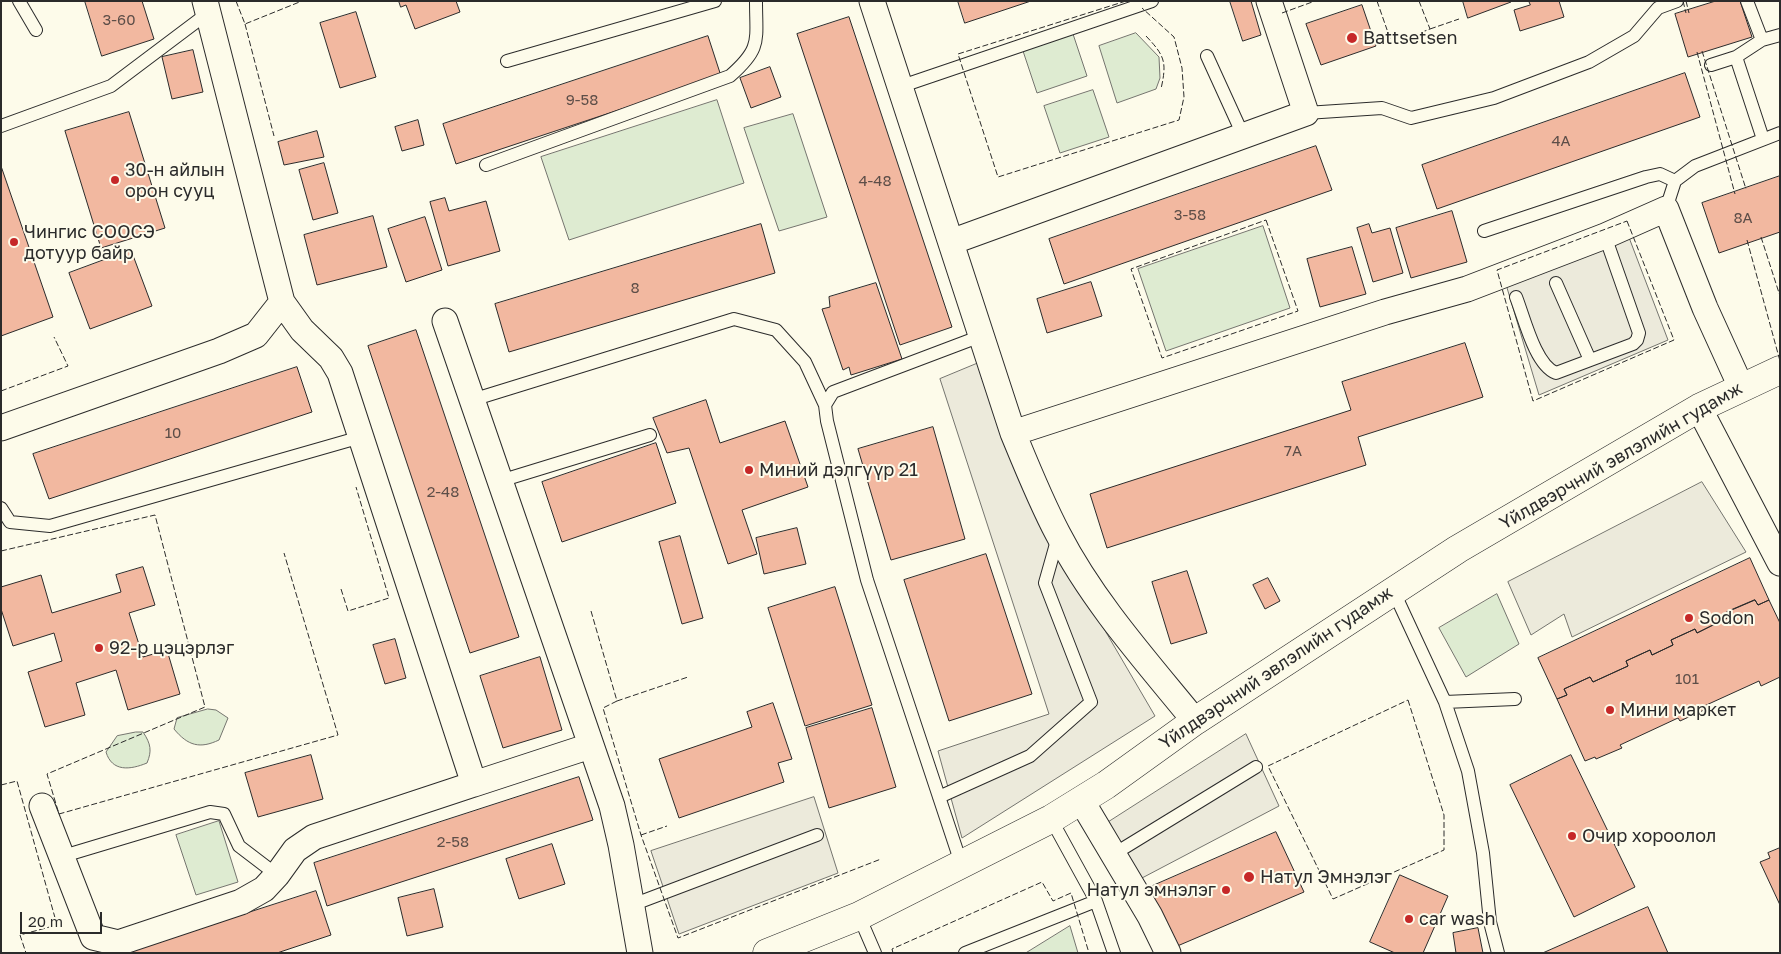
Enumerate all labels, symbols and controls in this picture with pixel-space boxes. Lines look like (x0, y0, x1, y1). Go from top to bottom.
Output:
house number: 3-60 (103, 11, 135, 29)
place label: Battsetsen (1363, 27, 1457, 49)
marker: Battsetsen (1345, 31, 1359, 45)
house number: 9-58 (566, 91, 598, 109)
house number: 4А (1551, 132, 1571, 150)
place label: 30-н айлын орон сууц (125, 159, 225, 202)
house number: 4-48 (858, 172, 892, 190)
marker: 30-н айлын орон сууц (109, 174, 121, 186)
house number: 3-58 (1174, 206, 1206, 224)
house number: 8А (1733, 209, 1753, 227)
place label: Чингис СООСЭ дотуур байр (24, 221, 155, 264)
marker: Чингис СООСЭ дотуур байр (8, 236, 20, 248)
house number: 8 (630, 279, 640, 297)
street label: Үйлдвэрчний эвлэлийн гудамж (1496, 378, 1746, 534)
house number: 10 (165, 424, 181, 442)
house number: 7А (1284, 442, 1302, 460)
place label: Миний дэлгүүр 21 (759, 459, 918, 481)
marker: Миний дэлгүүр 21 (743, 464, 755, 476)
house number: 2-48 (427, 483, 459, 501)
street label: Үйлдвэрчний эвлэлийн гудамж (1155, 582, 1397, 754)
place label: Sodon (1699, 607, 1754, 629)
marker: Sodon (1683, 612, 1695, 624)
place label: 92-р цэцэрлэг (109, 637, 234, 659)
marker: 92-р цэцэрлэг (93, 642, 105, 654)
house number: 101 (1675, 670, 1699, 688)
place label: Мини маркет (1620, 699, 1736, 721)
marker: Мини маркет (1604, 704, 1616, 716)
place label: Очир хороолол (1582, 825, 1716, 847)
marker: Очир хороолол (1566, 830, 1578, 842)
house number: 2-58 (437, 833, 469, 851)
place label: Натул Эмнэлэг (1260, 866, 1392, 888)
marker: Натул Эмнэлэг (1242, 870, 1256, 884)
place label: Натул эмнэлэг (1086, 879, 1216, 901)
marker: Натул эмнэлэг (1220, 884, 1232, 896)
scale bar (22, 902, 105, 934)
place label: car wash (1419, 908, 1495, 930)
text: 20 m (28, 912, 63, 930)
marker: car wash (1403, 913, 1415, 925)

